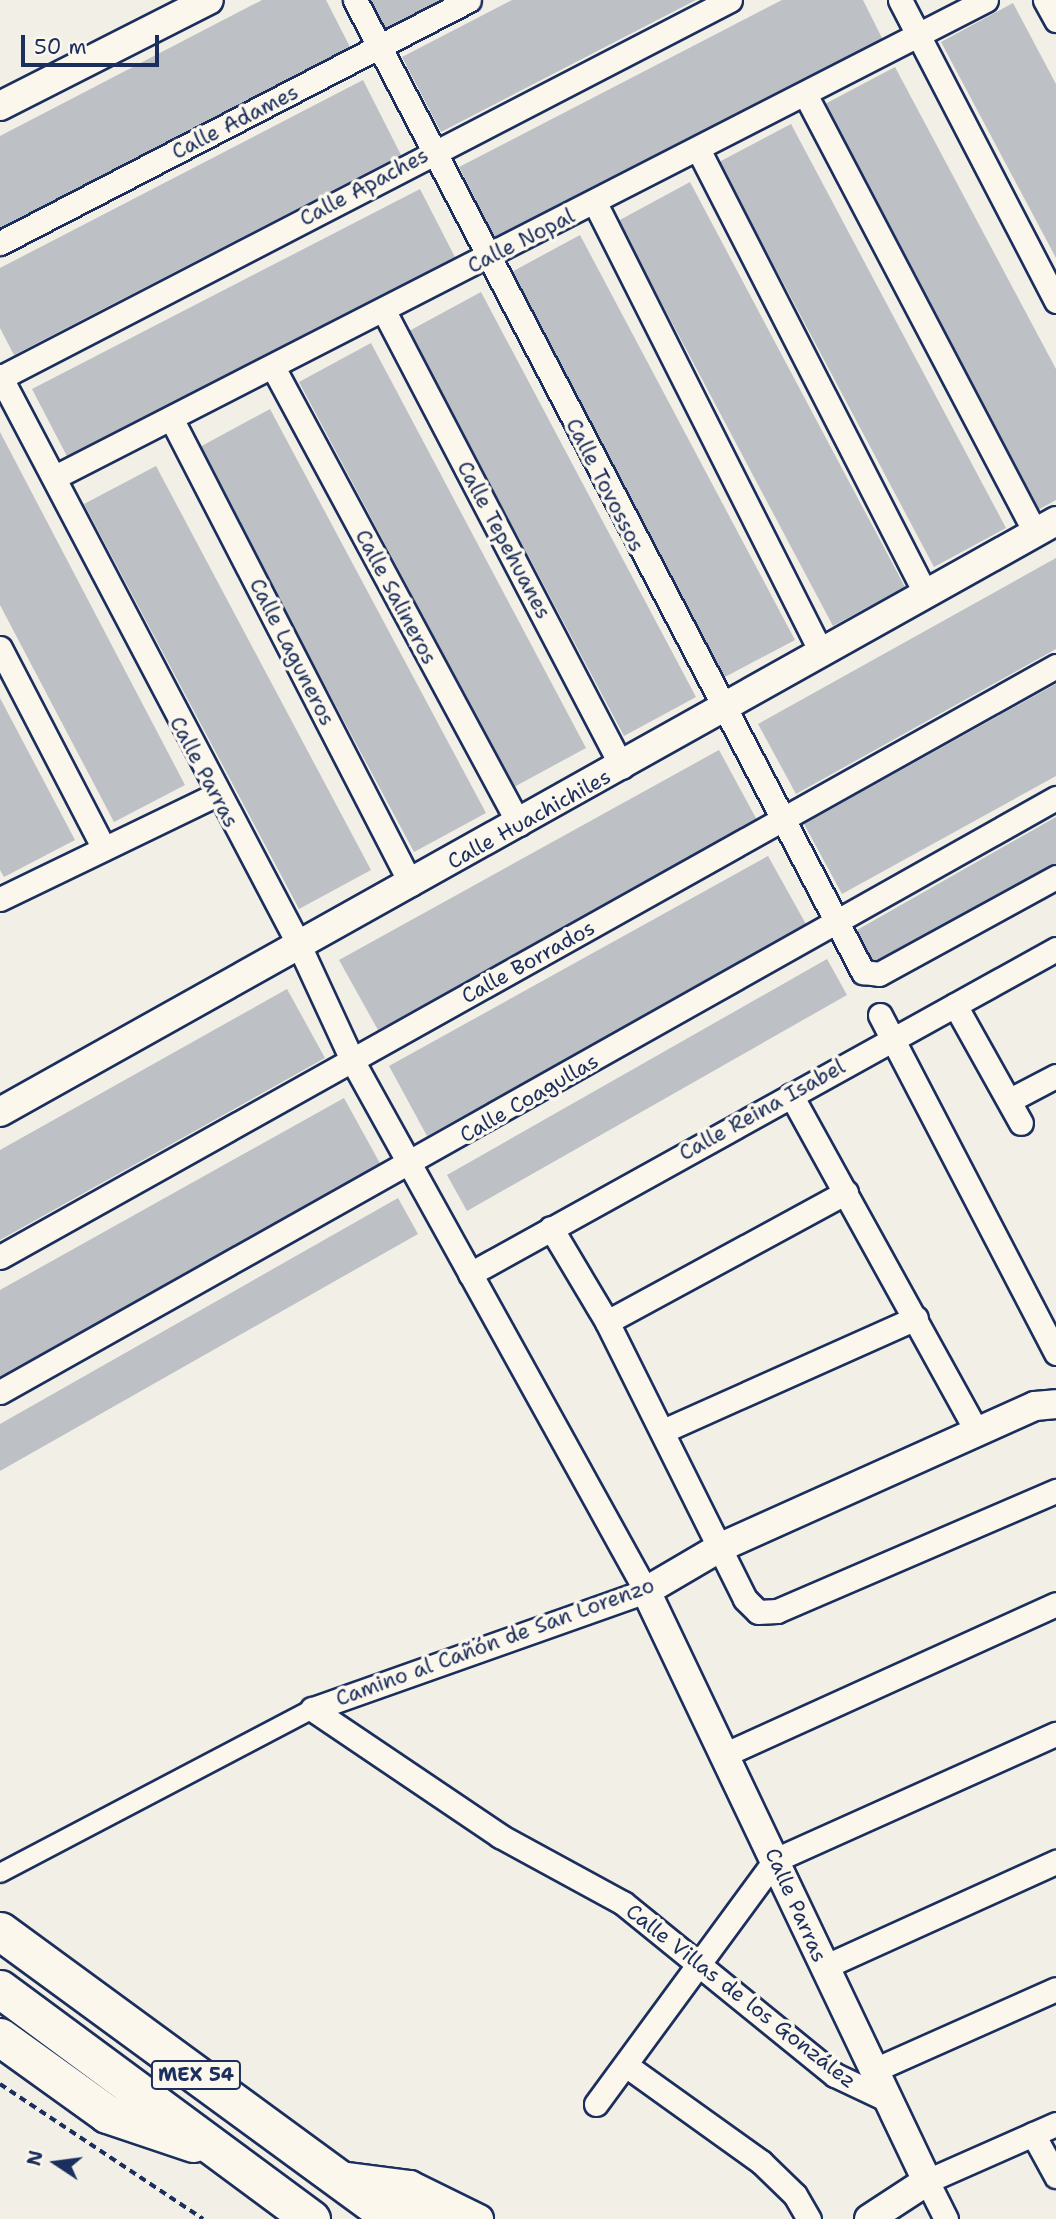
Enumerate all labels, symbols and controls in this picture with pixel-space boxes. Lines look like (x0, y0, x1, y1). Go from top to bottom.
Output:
scale bar (24, 21, 163, 65)
text: 50 m (34, 33, 87, 61)
street label: Calle Adames (167, 79, 303, 165)
street label: Calle Apaches (295, 143, 433, 231)
street label: Calle Nopal (463, 203, 579, 279)
street label: Calle Tovossos (561, 414, 649, 556)
street label: Calle Tepehuanes (452, 457, 556, 623)
street label: Calle Salineros (350, 525, 442, 669)
street label: Calle Laguneros (244, 574, 340, 730)
street label: Calle Parras (164, 712, 244, 832)
street label: Calle Huachichiles (443, 764, 615, 874)
street label: Calle Borrados (457, 915, 599, 1009)
street label: Calle Coagullas (455, 1048, 603, 1148)
street label: Calle Reina Isabel (675, 1054, 849, 1166)
street label: Camino al Cañón de San Lorenzo (332, 1572, 658, 1712)
street label: Calle Parras (760, 1844, 832, 1966)
street label: Calle Villas de los González (621, 1898, 861, 2094)
road number: MEX 54 (150, 2060, 242, 2090)
north arrow (21, 2128, 91, 2198)
text: N (21, 2148, 49, 2168)

